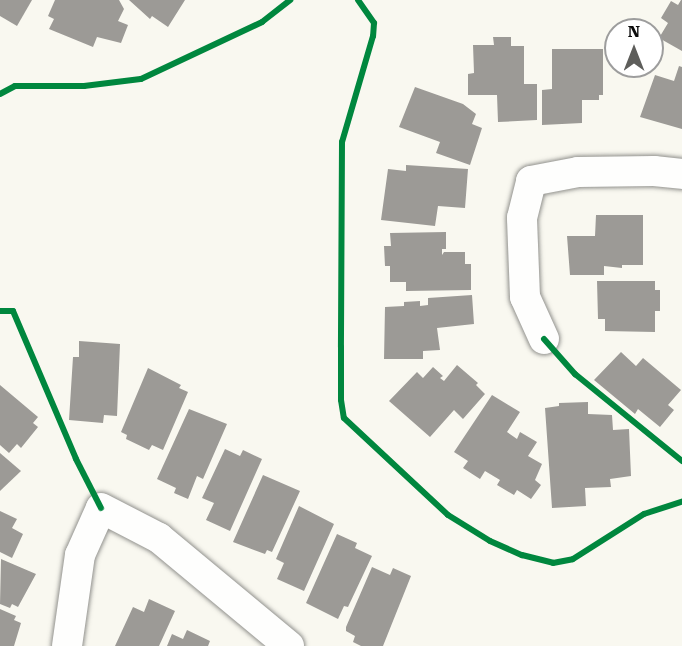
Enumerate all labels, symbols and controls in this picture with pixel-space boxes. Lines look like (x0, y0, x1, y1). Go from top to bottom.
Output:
north arrow (604, 18, 664, 78)
text: N (628, 22, 640, 41)

